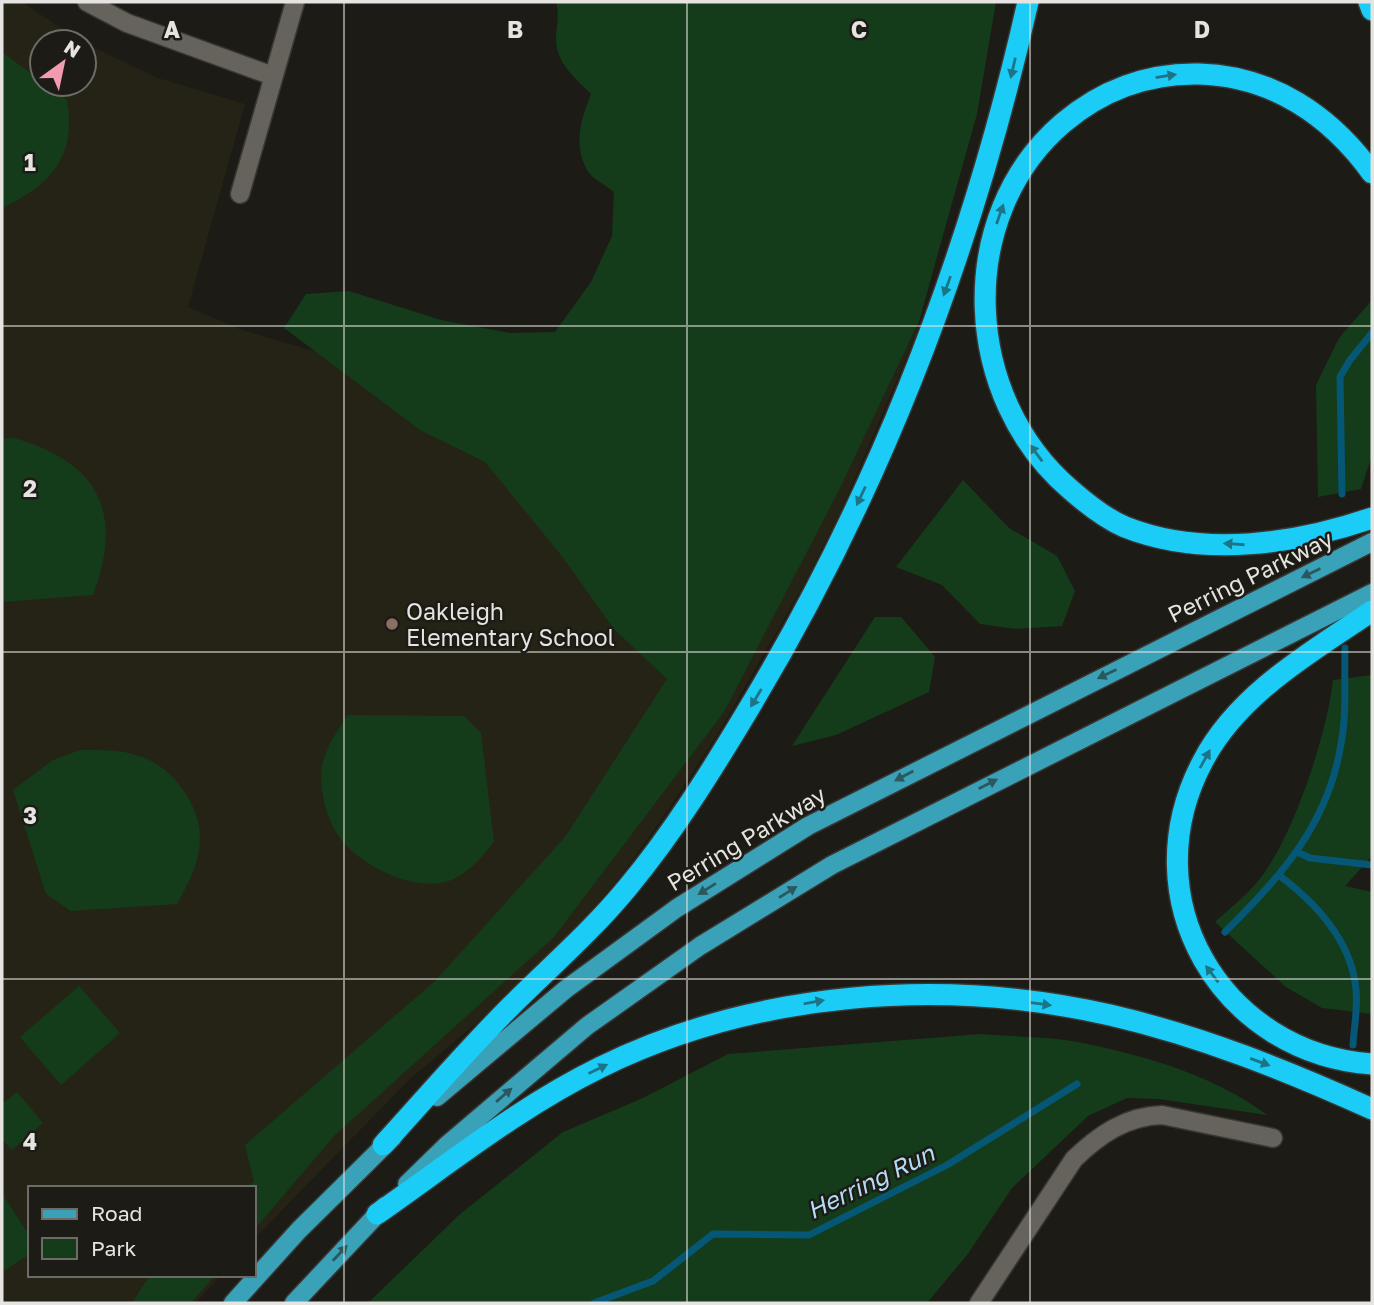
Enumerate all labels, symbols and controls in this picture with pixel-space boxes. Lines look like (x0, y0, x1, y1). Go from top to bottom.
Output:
text: A (164, 15, 181, 43)
text: B (507, 15, 523, 43)
text: C (851, 15, 867, 43)
text: D (1194, 15, 1210, 43)
north arrow (28, 28, 98, 98)
text: N (60, 35, 85, 62)
one-way arrow (1007, 57, 1018, 79)
one-way arrow (1155, 70, 1177, 81)
text: 1 (24, 148, 36, 176)
one-way arrow (995, 204, 1006, 225)
one-way arrow (941, 276, 952, 297)
one-way arrow (1029, 444, 1044, 462)
text: 2 (23, 474, 37, 502)
one-way arrow (855, 486, 866, 506)
street label: Perring Parkway (1163, 524, 1337, 628)
one-way arrow (1222, 538, 1244, 549)
one-way arrow (1301, 567, 1321, 578)
place label: Oakleigh Elementary School (406, 597, 615, 651)
marker: Oakleigh Elementary School (384, 616, 400, 632)
one-way arrow (1097, 668, 1117, 679)
one-way arrow (749, 688, 762, 707)
one-way arrow (1199, 749, 1211, 769)
one-way arrow (894, 770, 914, 781)
one-way arrow (979, 778, 999, 790)
street label: Perring Parkway (662, 780, 830, 896)
text: 3 (23, 801, 37, 829)
one-way arrow (697, 883, 717, 896)
one-way arrow (779, 885, 798, 898)
one-way arrow (1205, 965, 1219, 984)
one-way arrow (803, 997, 825, 1008)
one-way arrow (1030, 999, 1052, 1010)
one-way arrow (1250, 1057, 1271, 1068)
one-way arrow (588, 1064, 608, 1075)
one-way arrow (495, 1087, 513, 1103)
text: 4 (23, 1127, 37, 1155)
water label: Herring Run (802, 1137, 940, 1225)
legend (28, 1186, 256, 1277)
text: Road (91, 1200, 142, 1226)
text: Park (91, 1235, 137, 1261)
one-way arrow (332, 1245, 348, 1262)

